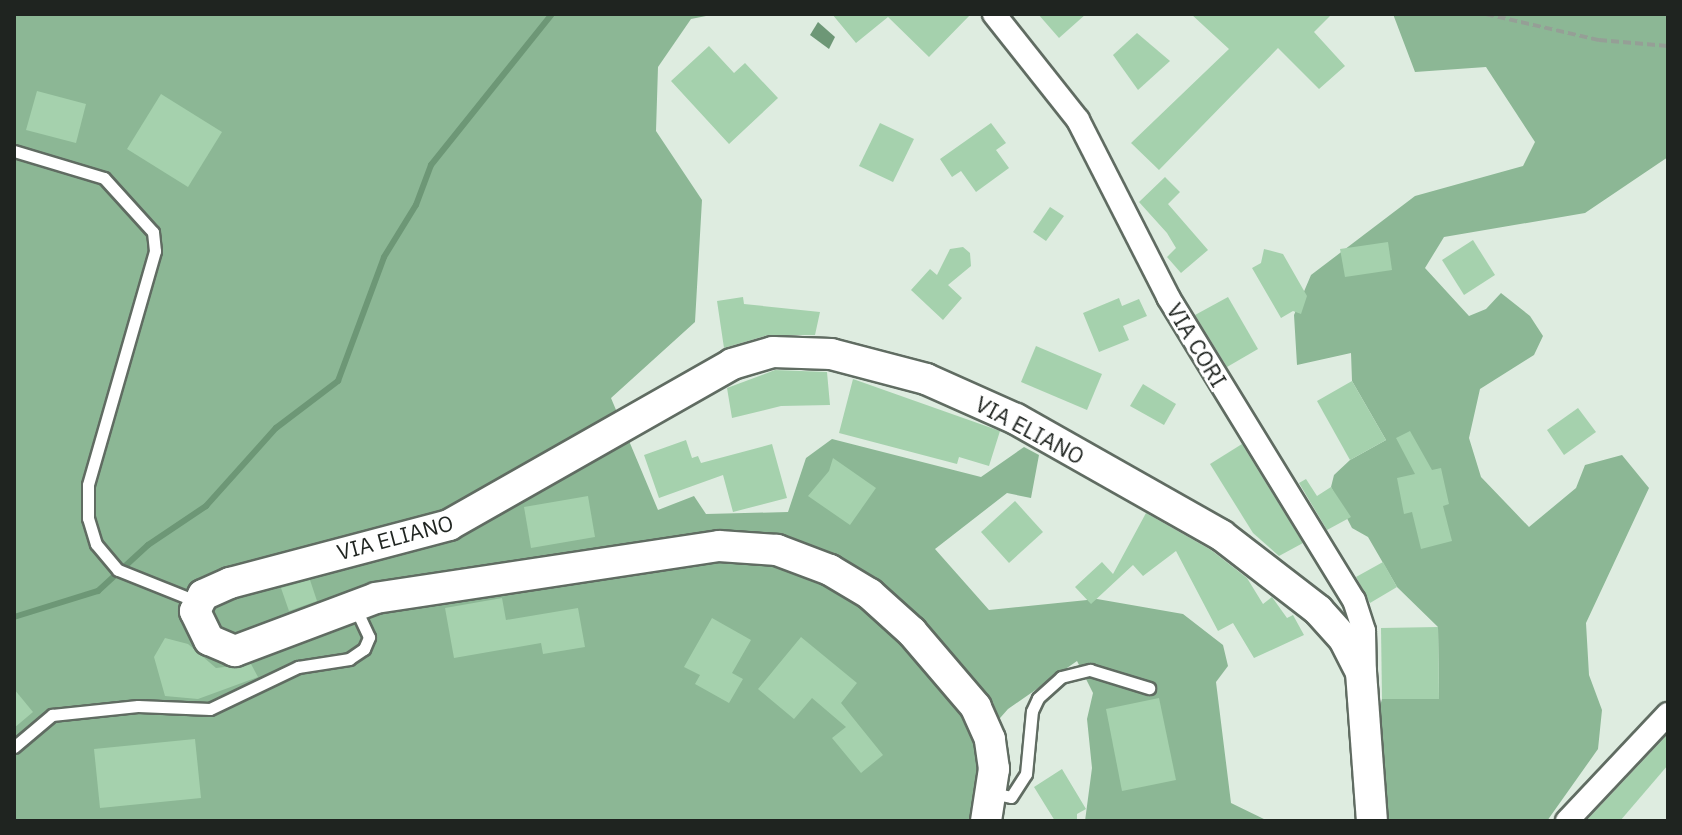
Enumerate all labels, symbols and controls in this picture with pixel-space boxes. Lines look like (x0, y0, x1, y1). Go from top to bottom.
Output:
street label: VIA CORI (1162, 298, 1232, 392)
street label: VIA ELIANO (971, 390, 1089, 470)
street label: VIA ELIANO (334, 509, 456, 565)

